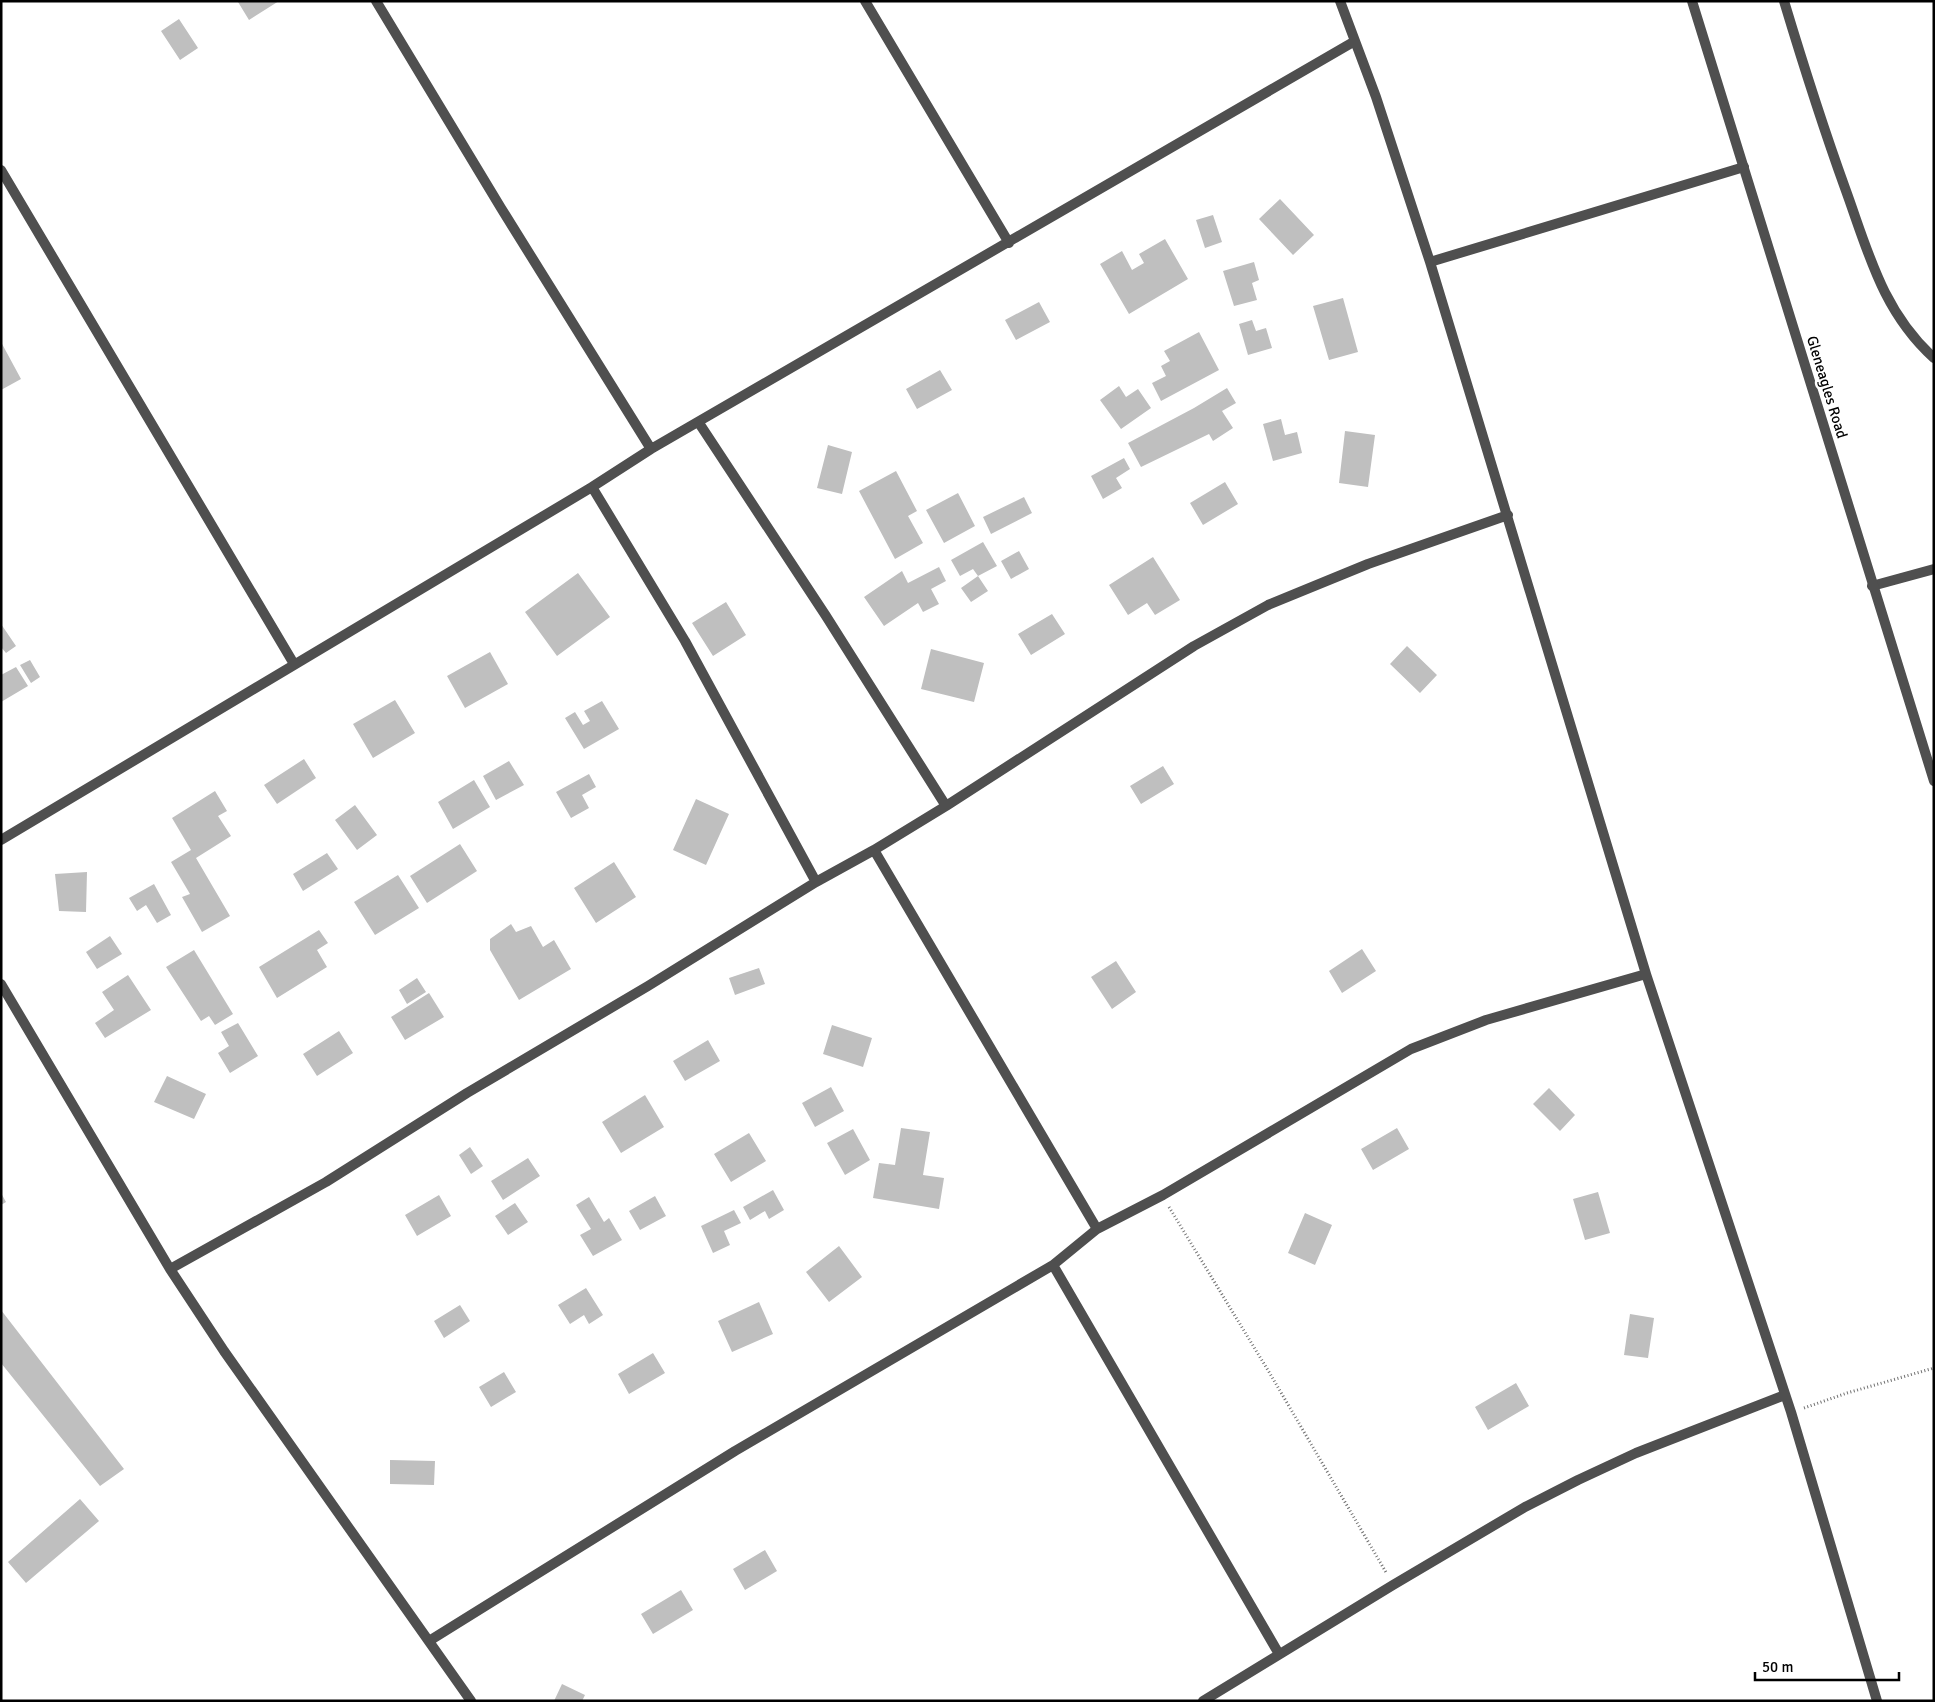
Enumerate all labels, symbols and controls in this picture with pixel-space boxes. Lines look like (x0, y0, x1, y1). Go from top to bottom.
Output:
street label: Gleneagles Road (1803, 334, 1851, 440)
scale bar (1755, 1650, 1899, 1682)
text: 50 m (1762, 1658, 1793, 1676)

